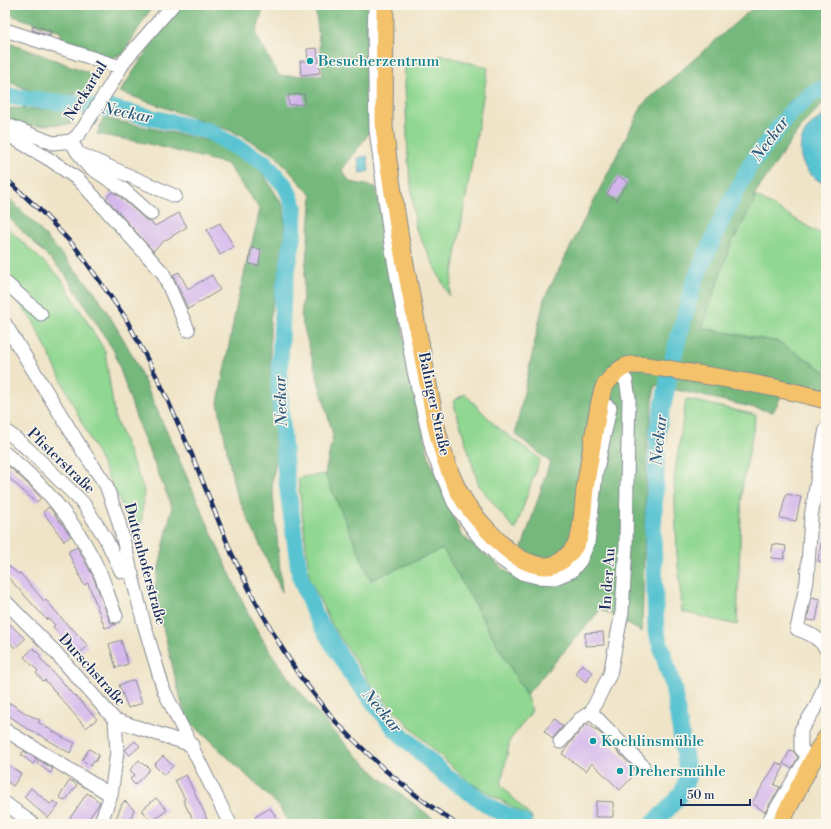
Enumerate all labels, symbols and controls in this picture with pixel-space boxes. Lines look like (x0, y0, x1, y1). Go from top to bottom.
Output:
place label: Besucherzentrum (317, 52, 439, 71)
marker: Besucherzentrum (305, 56, 315, 66)
street label: Neckartal (60, 57, 112, 124)
water label: Neckar (99, 98, 155, 128)
water label: Neckar (746, 112, 794, 166)
street label: Balinger Straße (414, 350, 454, 457)
water label: Neckar (270, 374, 292, 428)
water label: Neckar (646, 413, 672, 467)
street label: Pfisterstraße (23, 424, 99, 498)
street label: Duttenhoferstraße (120, 501, 170, 627)
street label: In der Au (596, 547, 620, 611)
street label: Durschstraße (54, 630, 130, 710)
water label: Neckar (357, 684, 407, 738)
place label: Kochlinsmühle (601, 732, 704, 751)
marker: Kochlinsmühle (588, 736, 598, 746)
place label: Drehersmühle (628, 762, 726, 781)
marker: Drehersmühle (615, 766, 625, 776)
scale bar (681, 781, 750, 807)
text: 50 m (687, 788, 715, 803)

